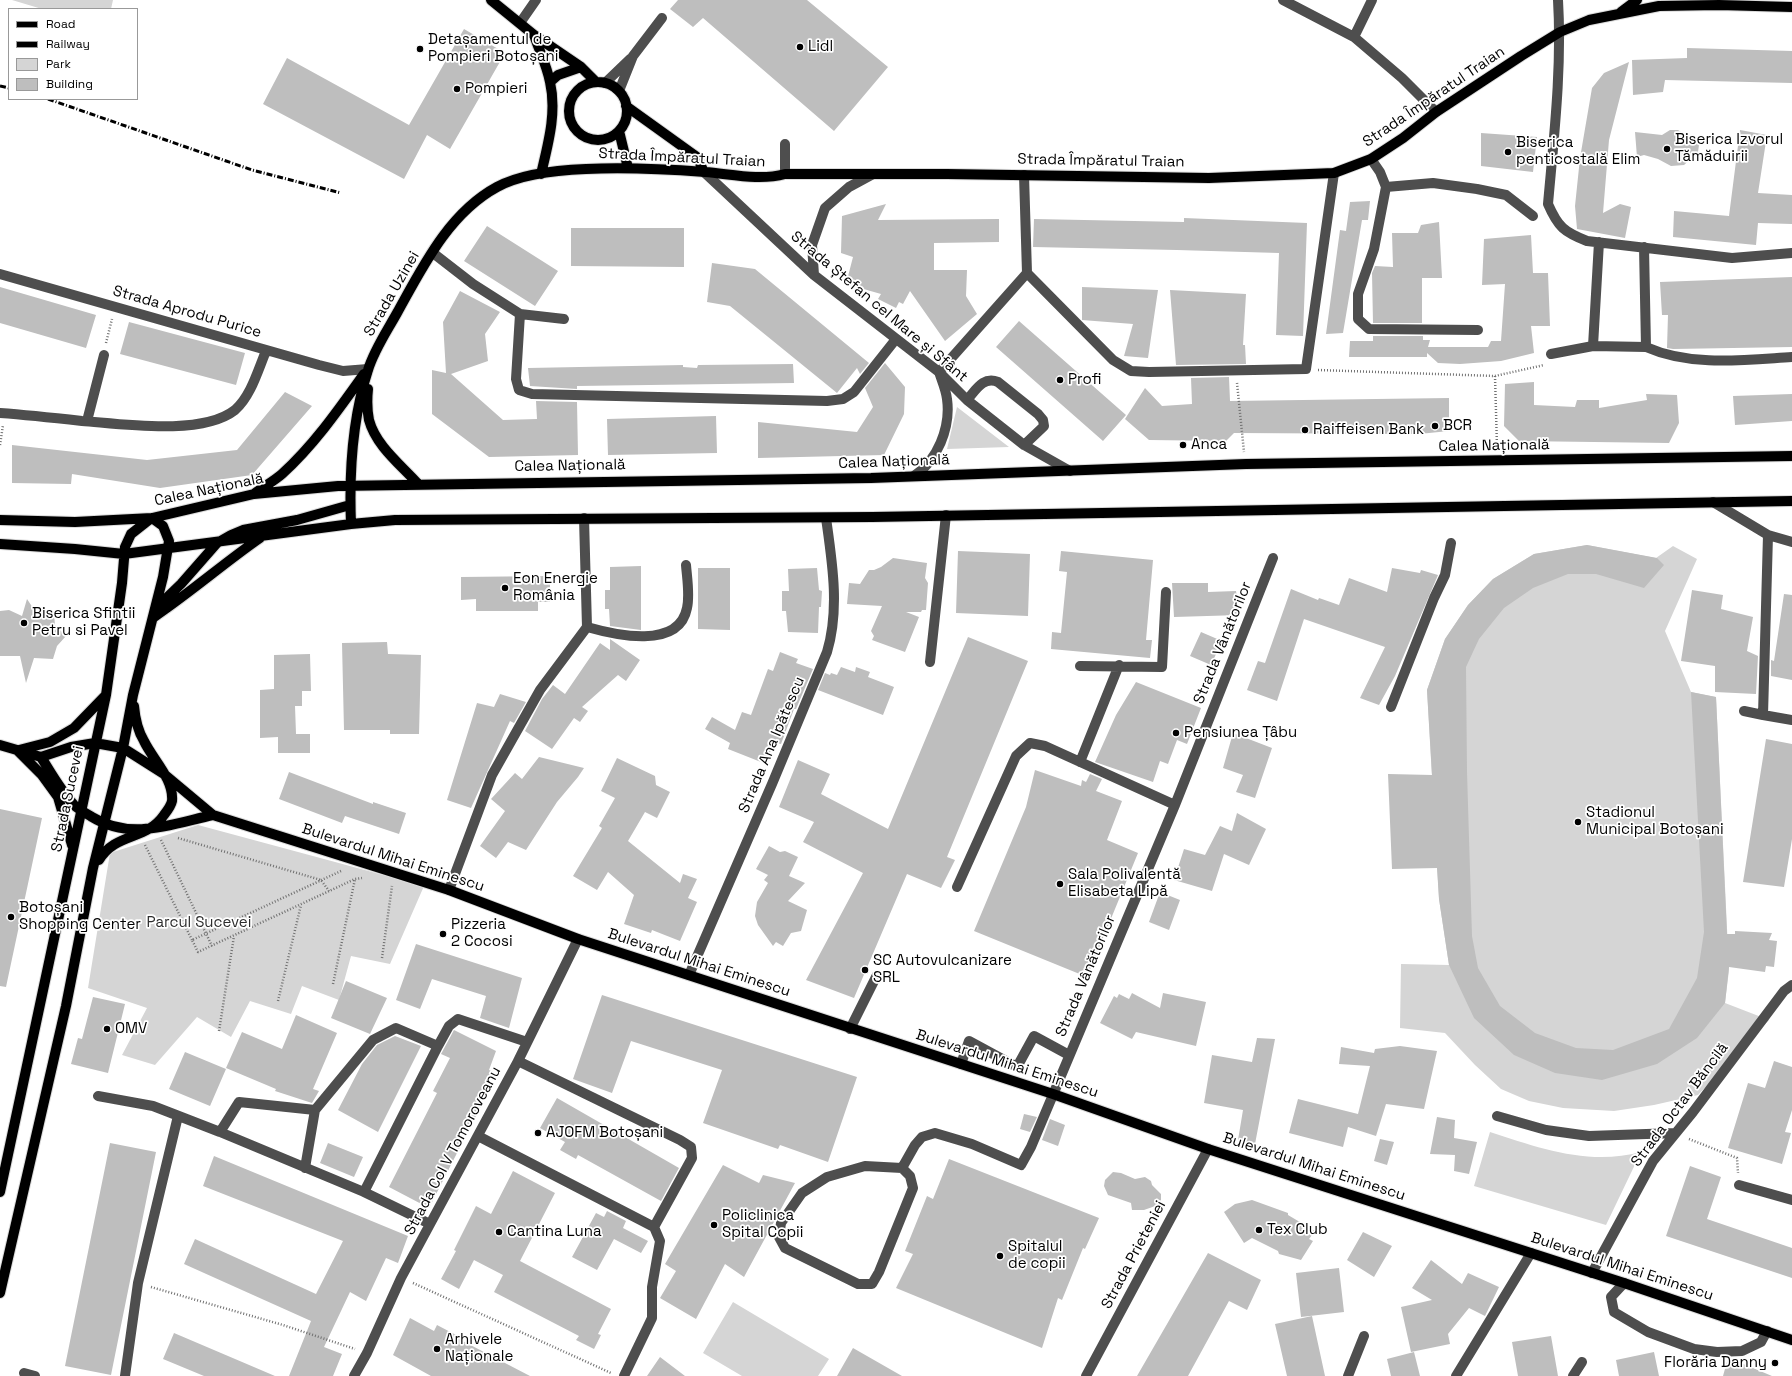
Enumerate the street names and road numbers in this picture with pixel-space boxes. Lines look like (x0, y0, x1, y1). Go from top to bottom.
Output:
street label: Strada Împăratul Traian (1360, 43, 1508, 151)
street label: Strada Împăratul Traian (598, 145, 766, 171)
street label: Strada Împăratul Traian (1017, 151, 1185, 171)
street label: Strada Ștefan cel Mare și Sfânt (787, 228, 971, 386)
street label: Strada Uzinei (360, 248, 424, 340)
street label: Strada Aprodu Purice (111, 282, 263, 342)
street label: Calea Națională (1438, 436, 1550, 456)
street label: Calea Națională (838, 451, 950, 473)
street label: Calea Națională (514, 456, 626, 476)
street label: Calea Națională (153, 470, 265, 510)
street label: Strada Vânătorilor (1190, 579, 1256, 707)
street label: Strada Ana Ipătescu (735, 674, 809, 816)
street label: Strada Sucevei (48, 744, 88, 854)
street label: Bulevardul Mihai Eminescu (300, 820, 486, 896)
street label: Strada Vânătorilor (1052, 912, 1120, 1040)
street label: Bulevardul Mihai Eminescu (606, 925, 792, 1001)
street label: Bulevardul Mihai Eminescu (914, 1026, 1100, 1102)
street label: Strada Octav Băncilă (1628, 1039, 1732, 1171)
street label: Strada Col V Tomoroveanu (401, 1064, 505, 1238)
street label: Bulevardul Mihai Eminescu (1221, 1129, 1407, 1205)
street label: Strada Prieteniei (1098, 1198, 1170, 1312)
street label: Bulevardul Mihai Eminescu (1529, 1229, 1715, 1305)

